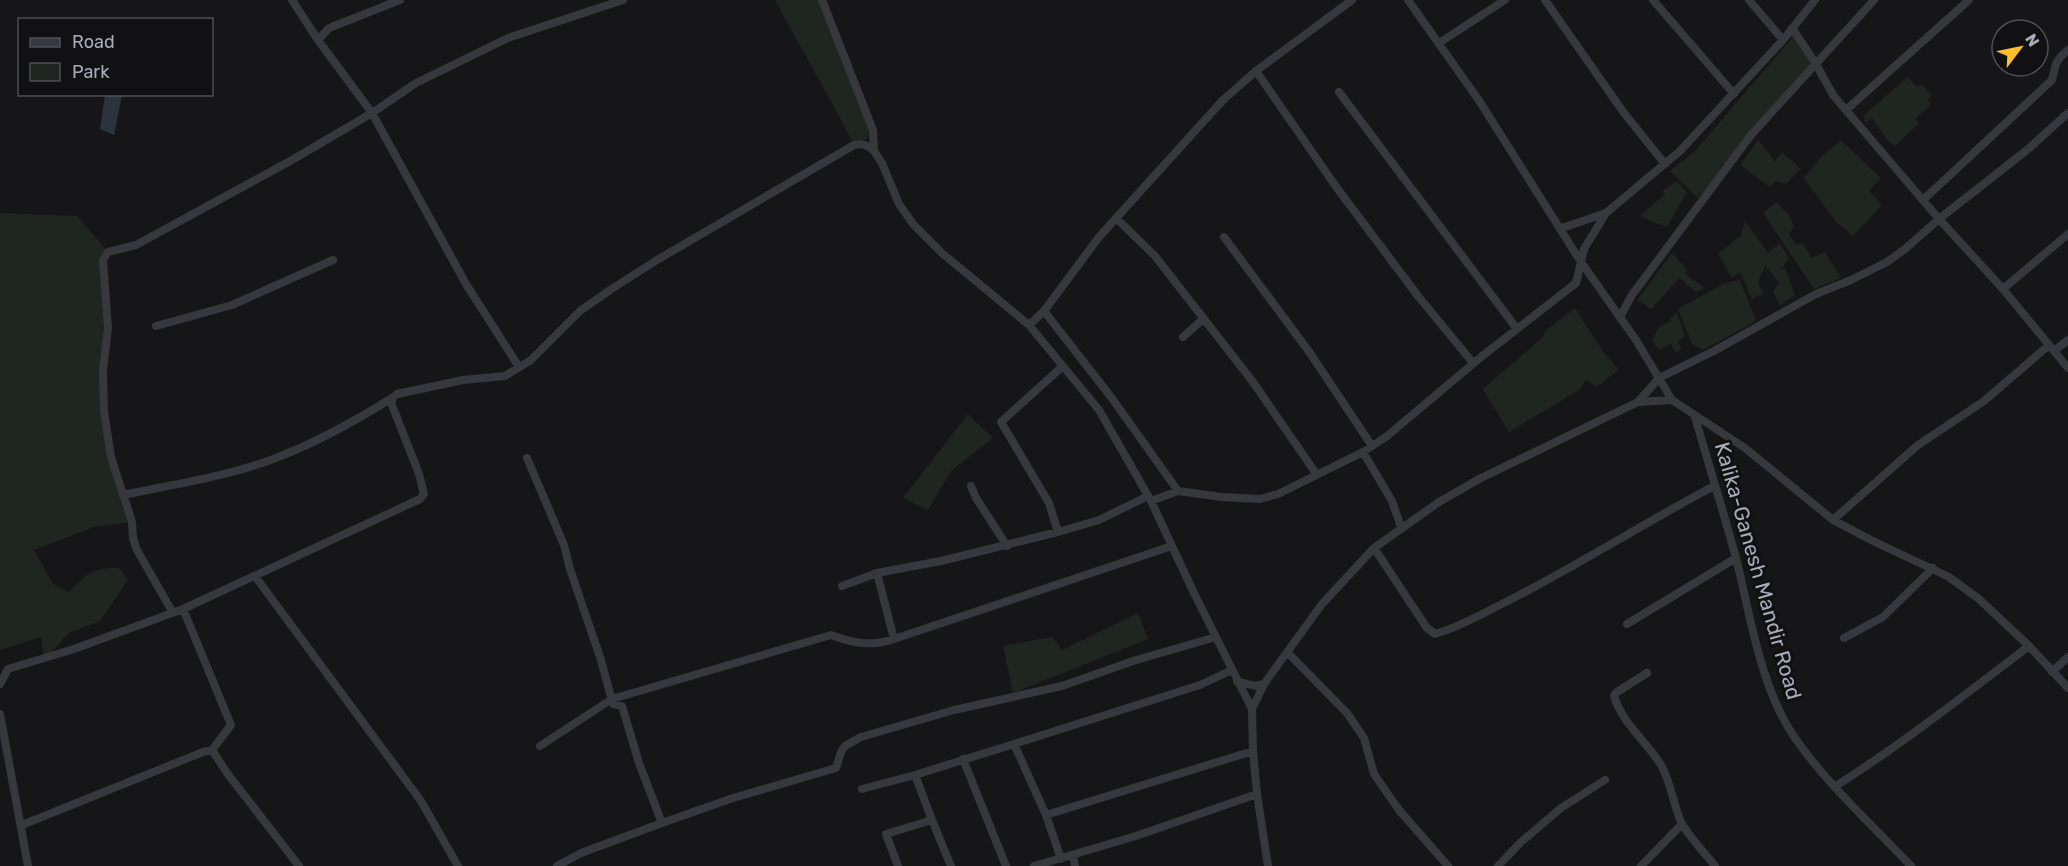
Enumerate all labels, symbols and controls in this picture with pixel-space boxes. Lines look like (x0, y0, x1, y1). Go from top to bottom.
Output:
legend (18, 18, 213, 96)
north arrow (1990, 18, 2050, 78)
text: N (2021, 30, 2043, 50)
text: Road (72, 31, 115, 53)
text: Park (72, 61, 110, 83)
street label: Kalika-Ganesh Mandir Road (1710, 439, 1807, 702)

